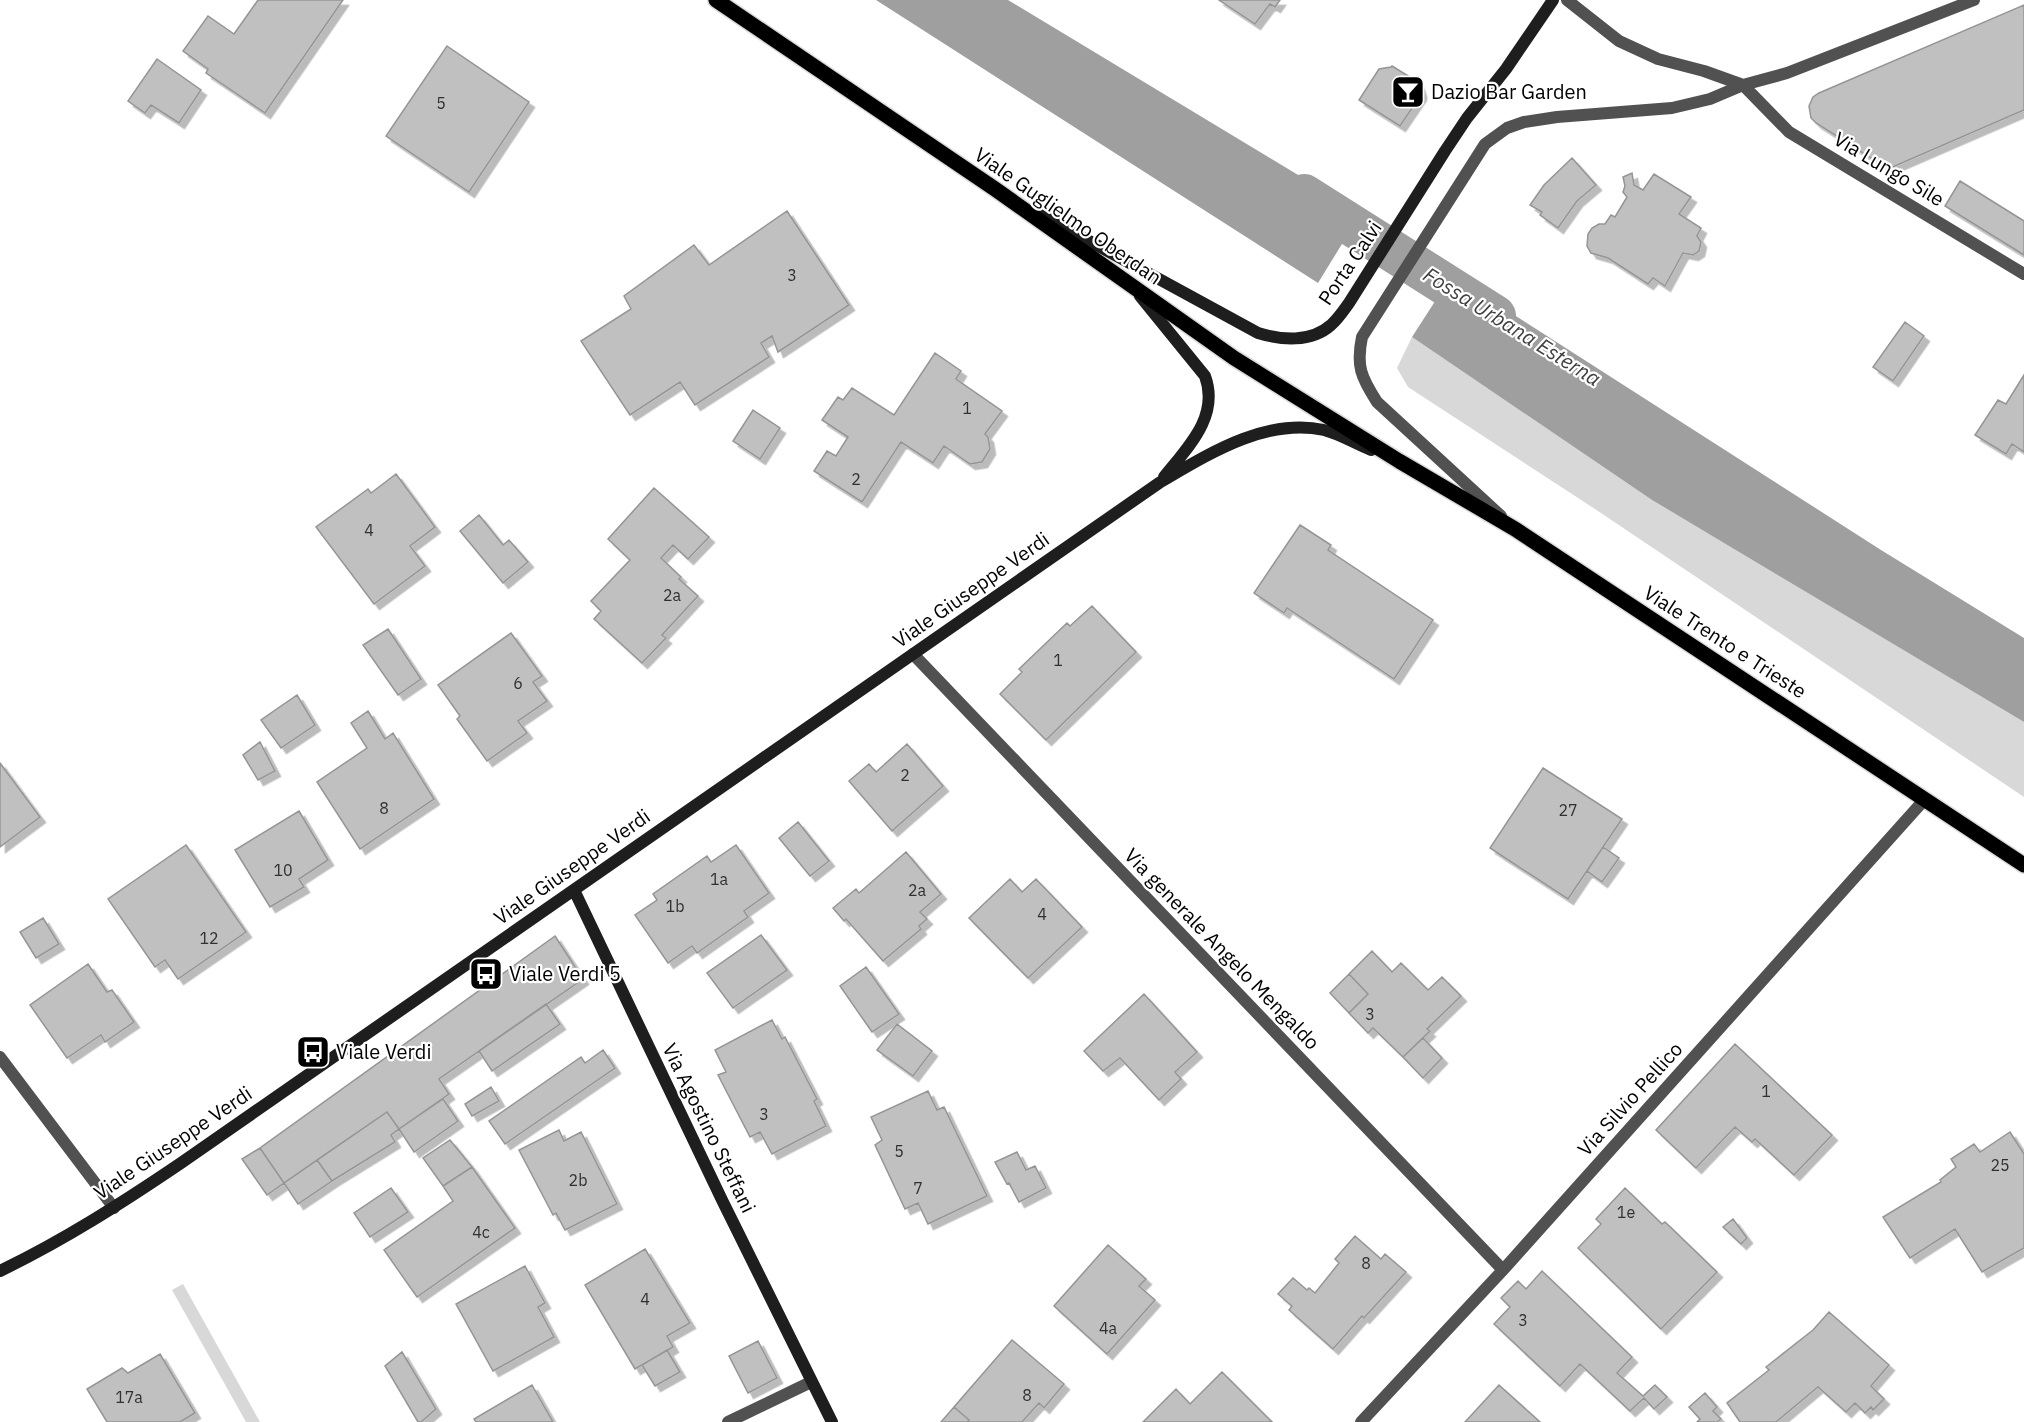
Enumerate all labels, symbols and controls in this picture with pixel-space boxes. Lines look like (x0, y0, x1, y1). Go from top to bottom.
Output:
bar icon: Dazio Bar Garden (1390, 74, 1426, 110)
place label: Dazio Bar Garden (1431, 78, 1587, 105)
house number: 5 (436, 93, 446, 113)
street label: Via Lungo Sile (1829, 125, 1950, 212)
street label: Viale Guglielmo Oberdan (969, 141, 1167, 291)
street label: Porta Calvi (1312, 215, 1388, 310)
water label: Fossa Urbana Esterna (1418, 260, 1607, 392)
house number: 3 (787, 265, 797, 285)
house number: 1 (962, 398, 972, 418)
house number: 2 (851, 469, 861, 489)
house number: 4 (364, 520, 374, 540)
street label: Viale Giuseppe Verdi (887, 525, 1054, 654)
street label: Viale Trento e Trieste (1639, 579, 1812, 704)
house number: 2a (663, 585, 682, 605)
house number: 1 (1053, 650, 1063, 670)
house number: 6 (513, 673, 523, 693)
house number: 2 (900, 765, 910, 785)
house number: 8 (379, 798, 389, 818)
house number: 27 (1558, 800, 1578, 820)
street label: Viale Giuseppe Verdi (488, 802, 655, 931)
street label: Via generale Angelo Mengaldo (1119, 842, 1326, 1055)
house number: 10 (273, 860, 293, 880)
house number: 1a (710, 869, 729, 889)
house number: 2a (908, 880, 927, 900)
house number: 1b (666, 896, 684, 916)
house number: 4 (1037, 904, 1047, 924)
house number: 12 (199, 928, 219, 948)
bus stop icon: Viale Verdi 5 (468, 956, 504, 992)
place label: Viale Verdi 5 (509, 960, 621, 987)
house number: 3 (1365, 1004, 1375, 1024)
bus stop icon: Viale Verdi (295, 1034, 331, 1070)
street label: Via Silvio Pellico (1571, 1036, 1688, 1162)
place label: Viale Verdi (336, 1038, 431, 1065)
street label: Via Agostino Steffani (657, 1039, 762, 1217)
street label: Viale Giuseppe Verdi (88, 1080, 257, 1206)
house number: 1 (1761, 1081, 1771, 1101)
house number: 3 (759, 1104, 769, 1124)
house number: 5 (894, 1141, 904, 1161)
house number: 25 (1990, 1155, 2010, 1175)
house number: 2b (569, 1170, 587, 1190)
house number: 7 (913, 1178, 923, 1198)
house number: 1e (1617, 1202, 1635, 1222)
house number: 4c (472, 1222, 490, 1242)
house number: 8 (1361, 1253, 1371, 1273)
house number: 4 (640, 1289, 650, 1309)
house number: 3 (1518, 1310, 1528, 1330)
house number: 4a (1099, 1318, 1118, 1338)
house number: 8 (1022, 1385, 1032, 1405)
house number: 17a (115, 1387, 143, 1407)

